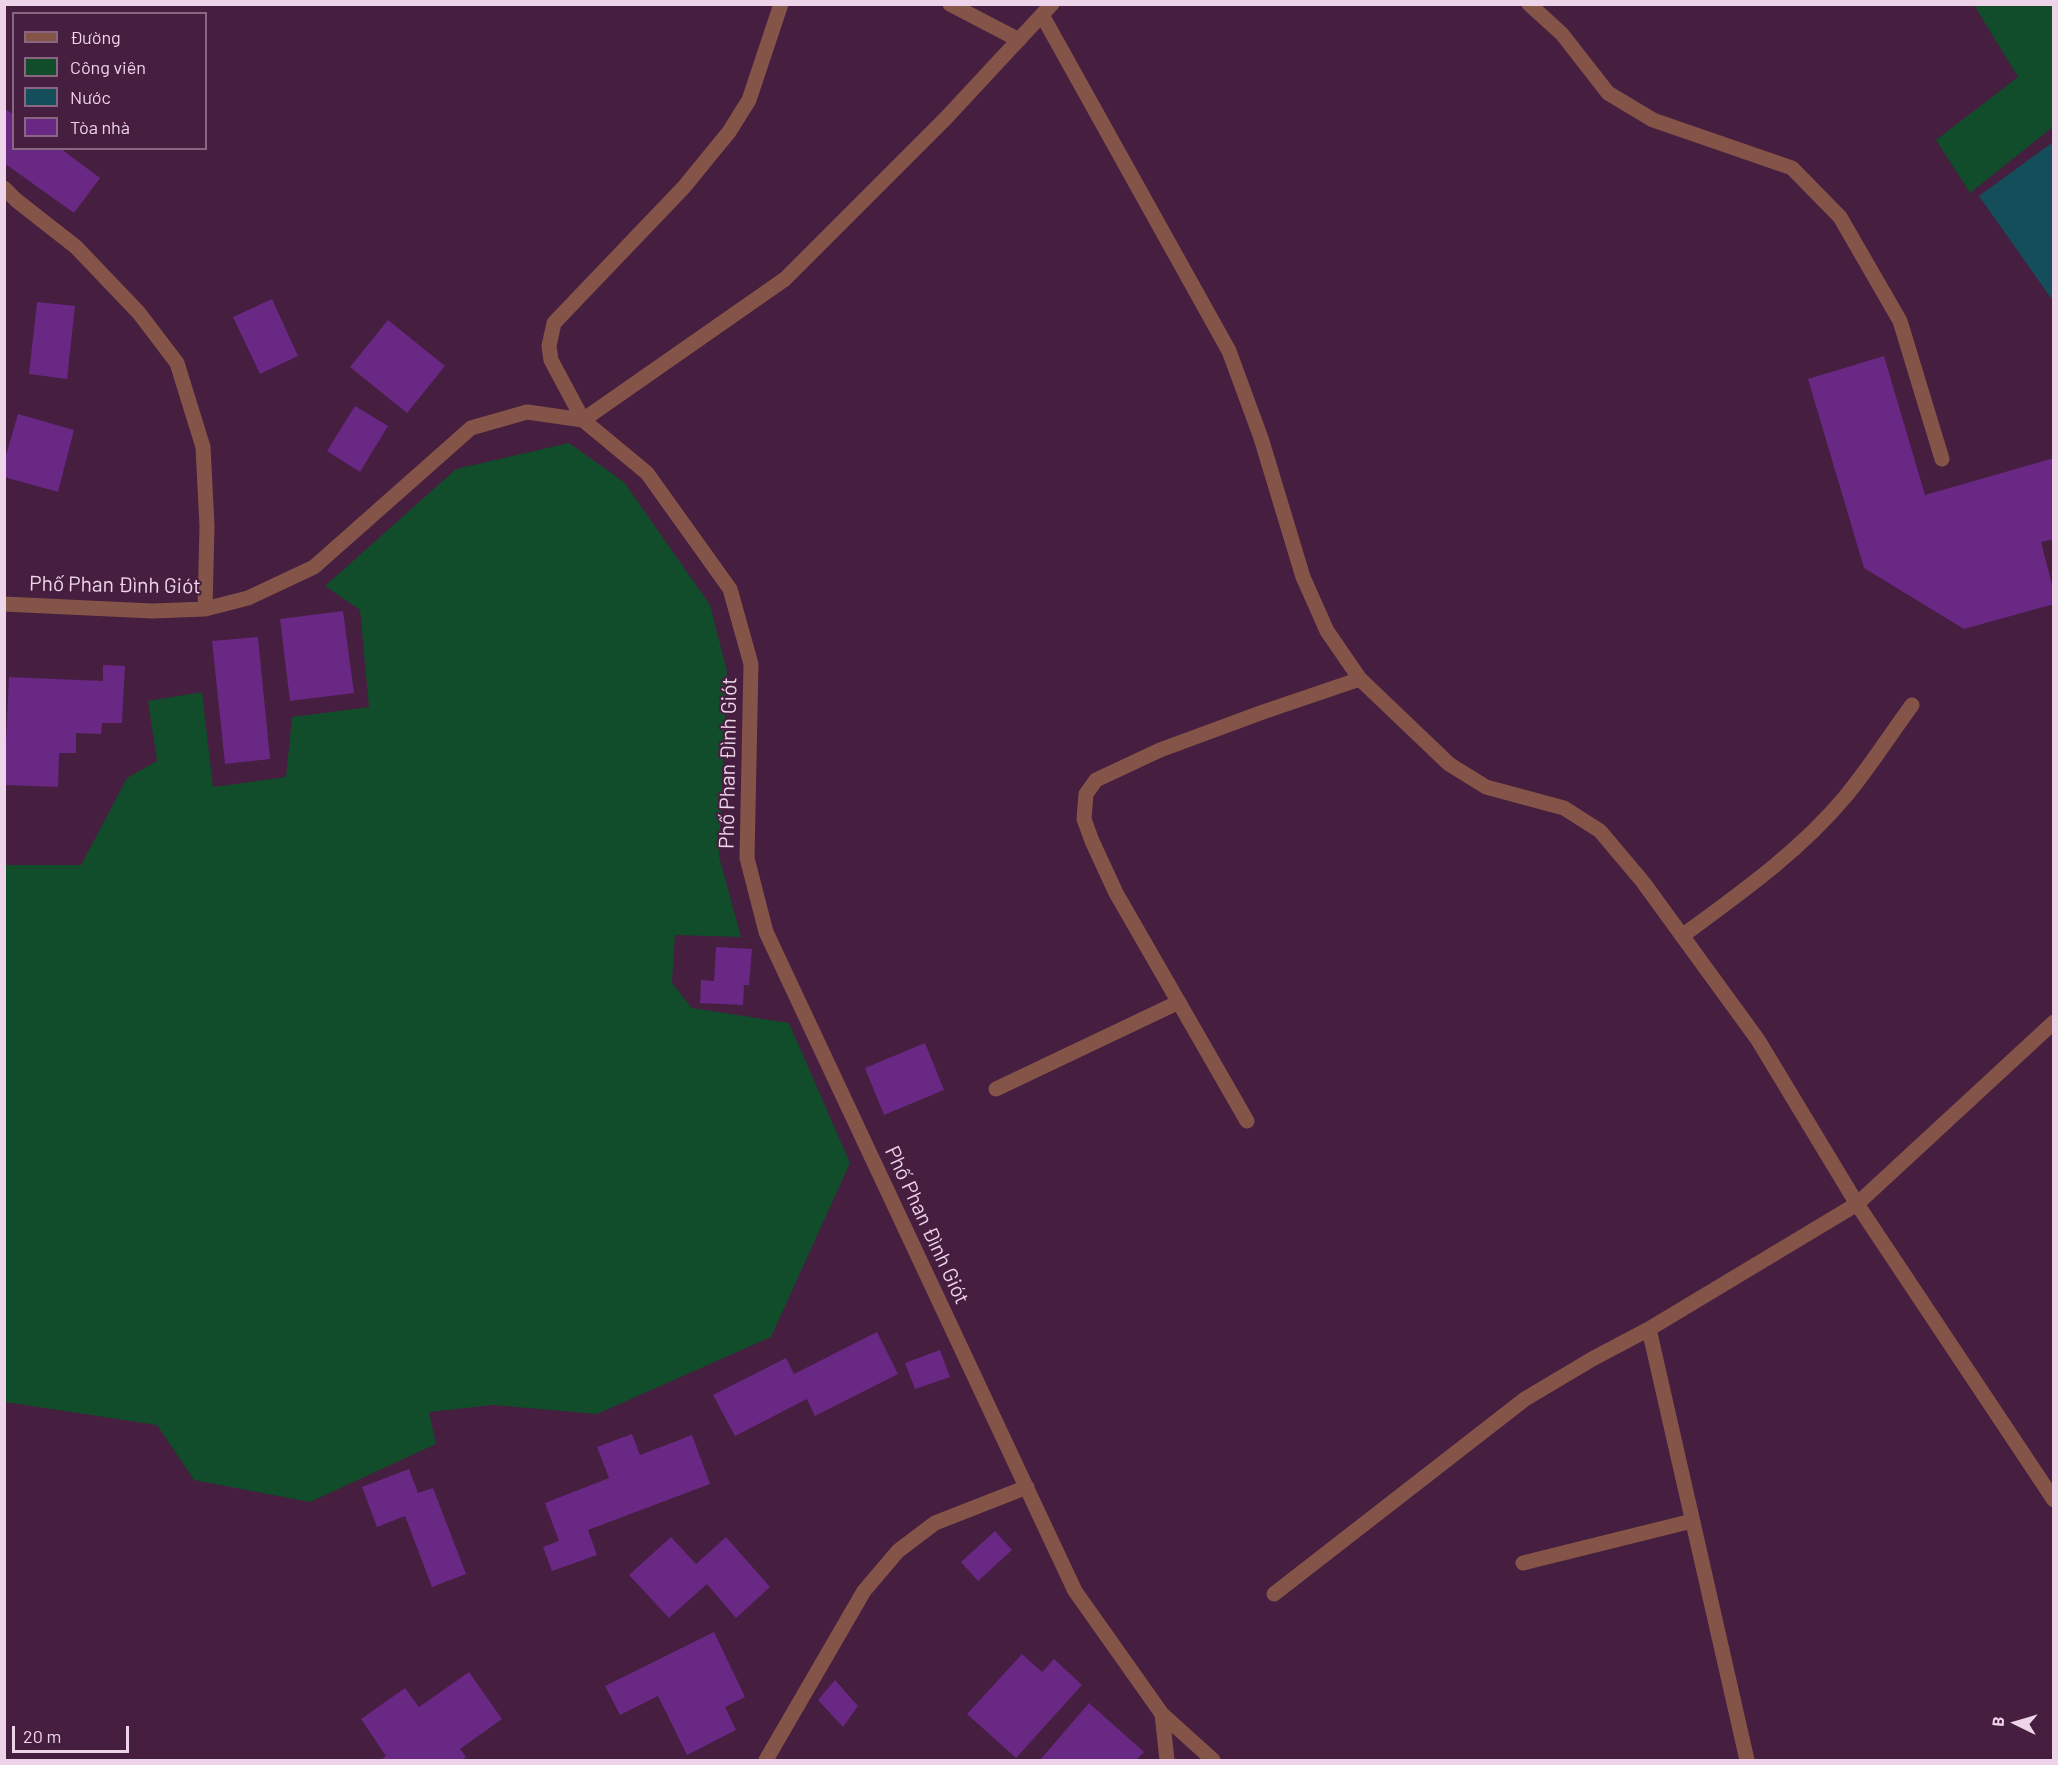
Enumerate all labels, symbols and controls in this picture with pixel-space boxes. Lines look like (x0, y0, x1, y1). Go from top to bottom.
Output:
legend (12, 12, 207, 150)
text: Đường (70, 26, 121, 48)
text: Công viên (70, 56, 146, 78)
text: Nước (70, 86, 111, 108)
text: Tòa nhà (70, 116, 130, 138)
street label: Phố Phan Đình Giót (29, 571, 201, 599)
street label: Phố Phan Đình Giót (714, 677, 742, 849)
street label: Phố Phan Đình Giót (879, 1142, 975, 1308)
north arrow (1986, 1693, 2046, 1753)
scale bar (15, 1714, 132, 1752)
text: B (1988, 1716, 2007, 1727)
text: 20 m (23, 1725, 61, 1747)

